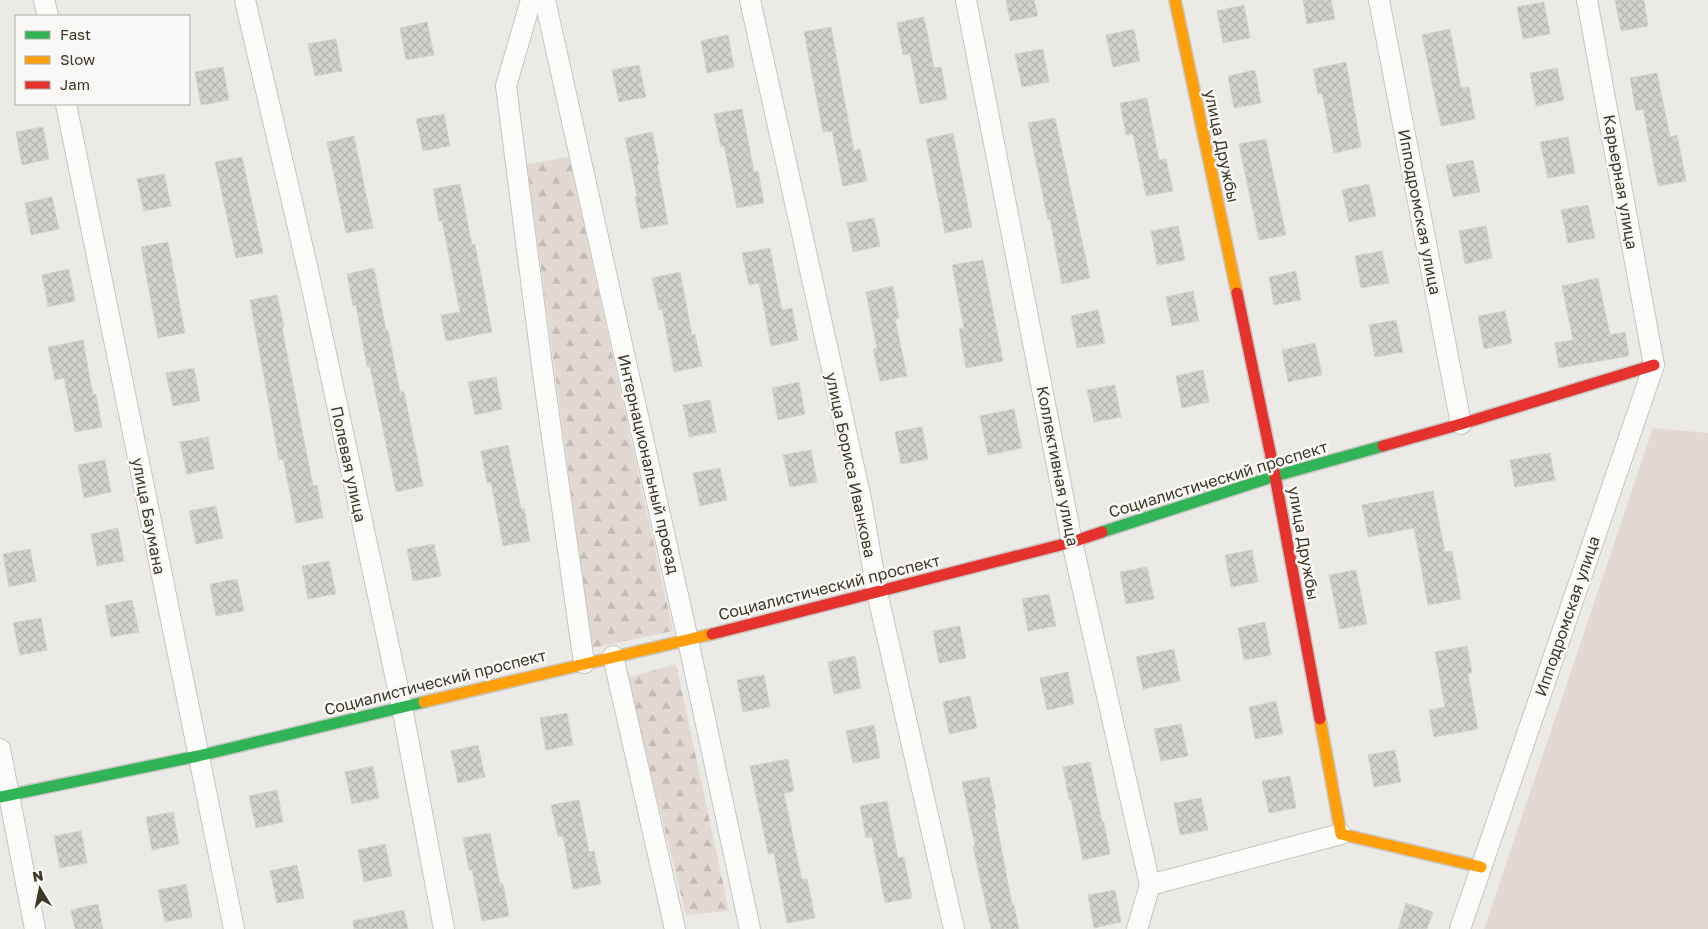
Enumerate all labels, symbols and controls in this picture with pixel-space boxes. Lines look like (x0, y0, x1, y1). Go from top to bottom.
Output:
legend (15, 15, 190, 105)
text: Fast (60, 25, 91, 43)
text: Slow (60, 50, 95, 68)
text: Jam (60, 75, 90, 93)
street label: улица Дружбы (1200, 88, 1244, 204)
street label: Карьерная улица (1599, 113, 1643, 251)
street label: Ипподромская улица (1394, 128, 1446, 296)
street label: Интернациональный проезд (614, 352, 684, 576)
street label: улица Бориса Иванкова (822, 370, 880, 560)
street label: Коллективная улица (1033, 384, 1083, 548)
street label: Полевая улица (327, 404, 371, 524)
street label: Социалистический проспект (1106, 436, 1330, 522)
street label: улица Баумана (128, 456, 170, 576)
street label: улица Дружбы (1284, 485, 1324, 601)
street label: Ипподромская улица (1530, 533, 1604, 699)
street label: Социалистический проспект (716, 550, 942, 624)
street label: Социалистический проспект (322, 645, 548, 719)
north arrow (15, 864, 65, 914)
text: N (31, 866, 44, 885)

